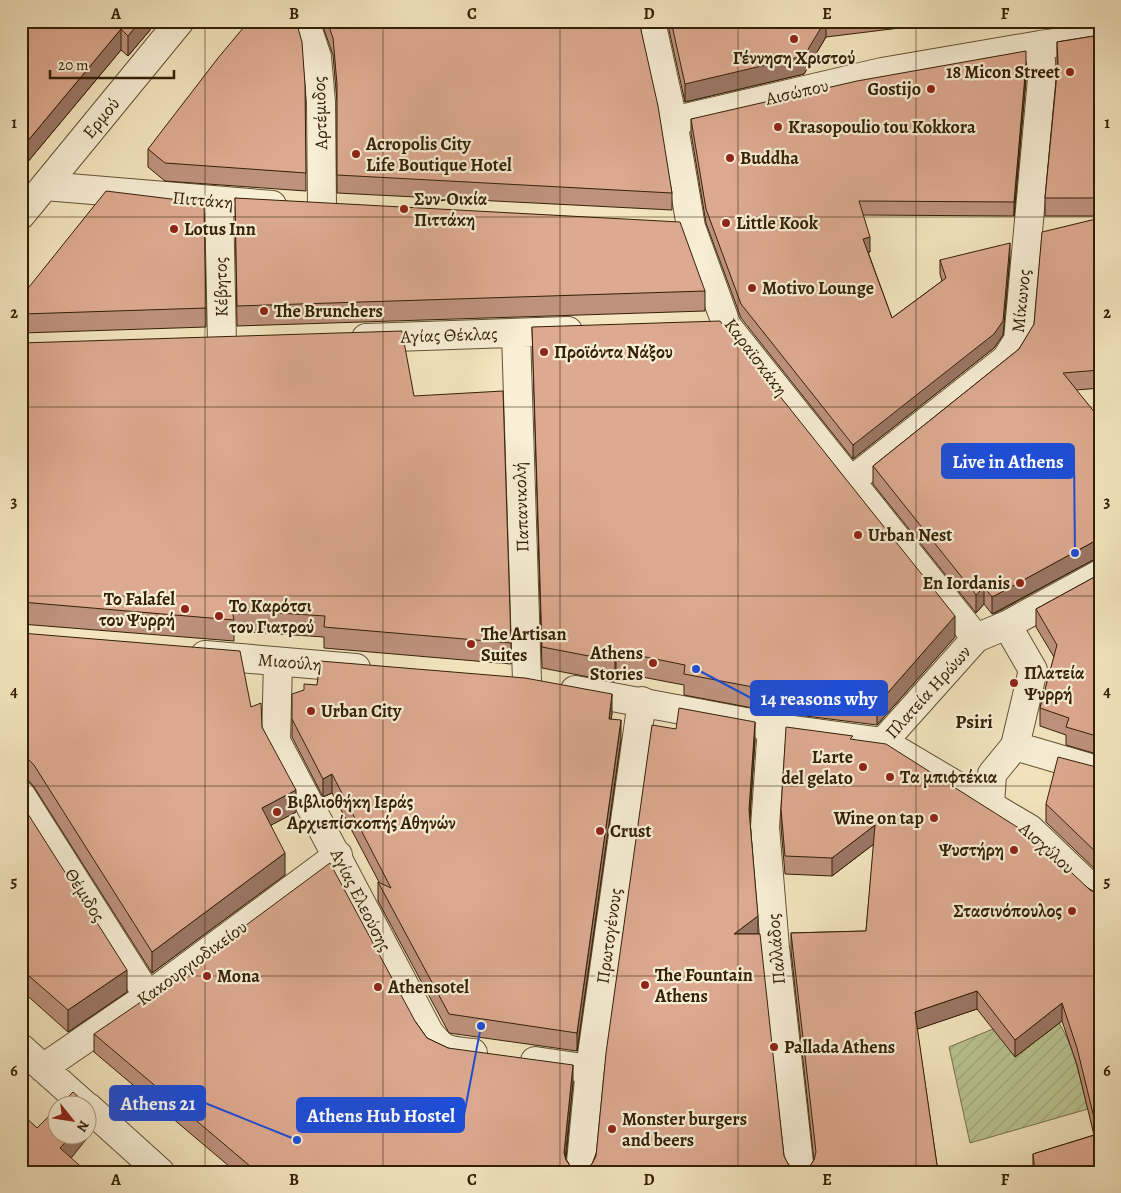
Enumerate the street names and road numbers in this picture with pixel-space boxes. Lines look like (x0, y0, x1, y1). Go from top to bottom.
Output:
street label: Αισώπου (762, 73, 831, 111)
street label: Αρτέμιδος (307, 76, 333, 151)
street label: Ερμού (77, 92, 125, 144)
street label: Πιττάκη (172, 185, 234, 215)
street label: Κέβητος (208, 257, 234, 317)
street label: Μίκωνος (1006, 268, 1036, 334)
street label: Καραϊσκάκη (719, 313, 793, 401)
street label: Αγίας Θέκλας (399, 321, 498, 349)
street label: Παπανικολή (507, 461, 535, 553)
street label: Πλατεία Ηρώων (880, 640, 976, 744)
street label: Μιαούλη (257, 647, 323, 677)
street label: Αισχύλου (1013, 816, 1080, 879)
street label: Αγίας Ελεούσης (324, 844, 397, 955)
street label: Θέμιδος (59, 864, 111, 926)
street label: Πρωτογένους (590, 887, 628, 985)
street label: Παλλάδος (761, 912, 791, 986)
street label: Κακουργιοδικείου (132, 915, 252, 1011)

